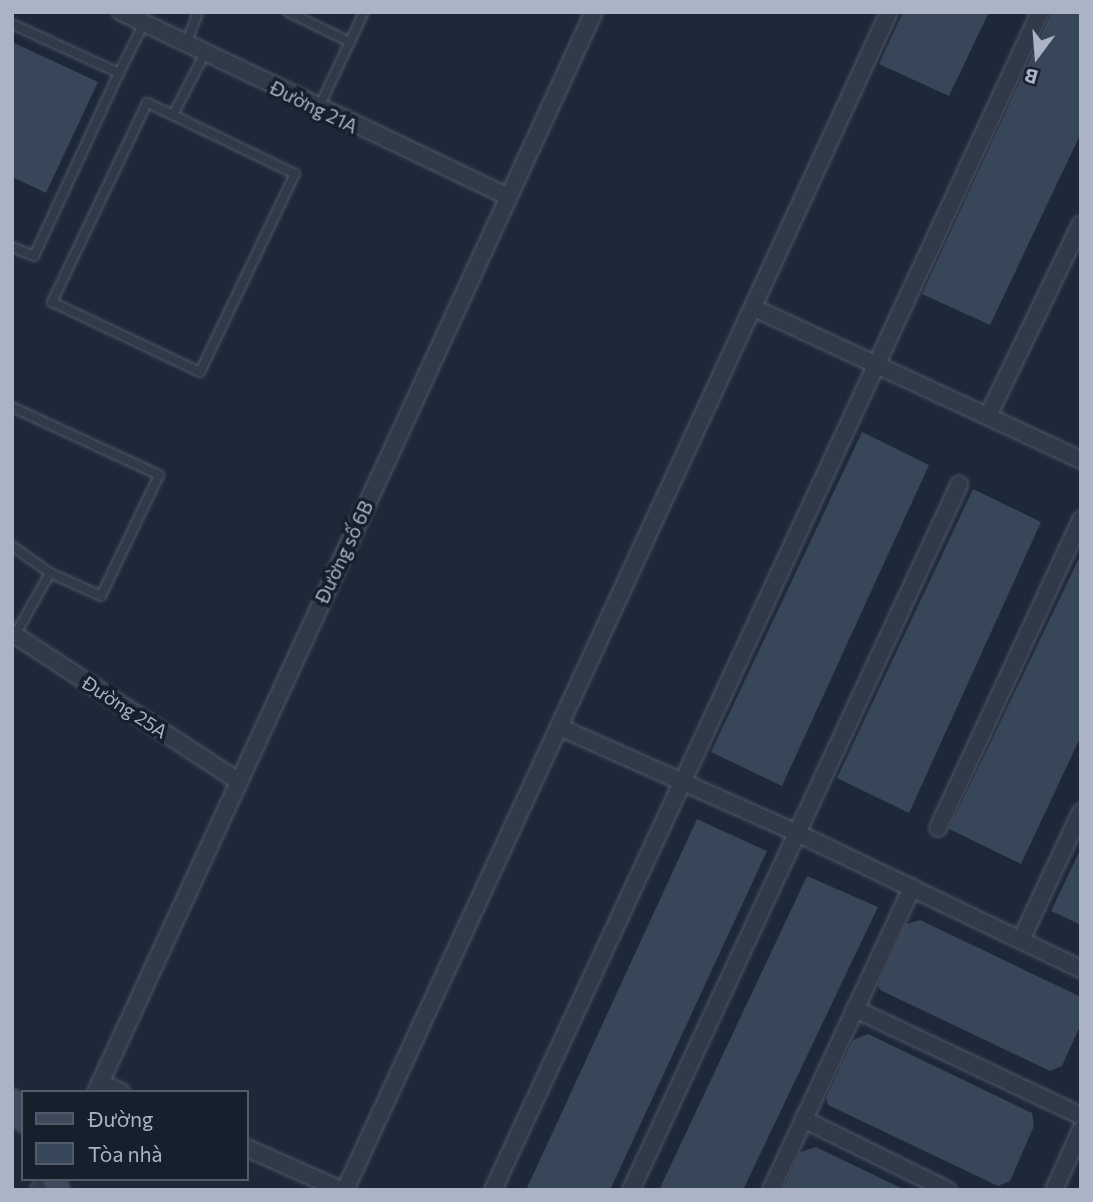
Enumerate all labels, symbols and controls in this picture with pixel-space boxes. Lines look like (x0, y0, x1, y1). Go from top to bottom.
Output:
north arrow (1002, 21, 1072, 91)
text: B (1022, 64, 1040, 89)
street label: Đường 21A (266, 76, 362, 138)
street label: Đường số 6B (310, 497, 378, 607)
street label: Đường 25A (78, 671, 172, 743)
legend (21, 1090, 248, 1181)
text: Đường (88, 1106, 153, 1131)
text: Tòa nhà (88, 1141, 162, 1166)

